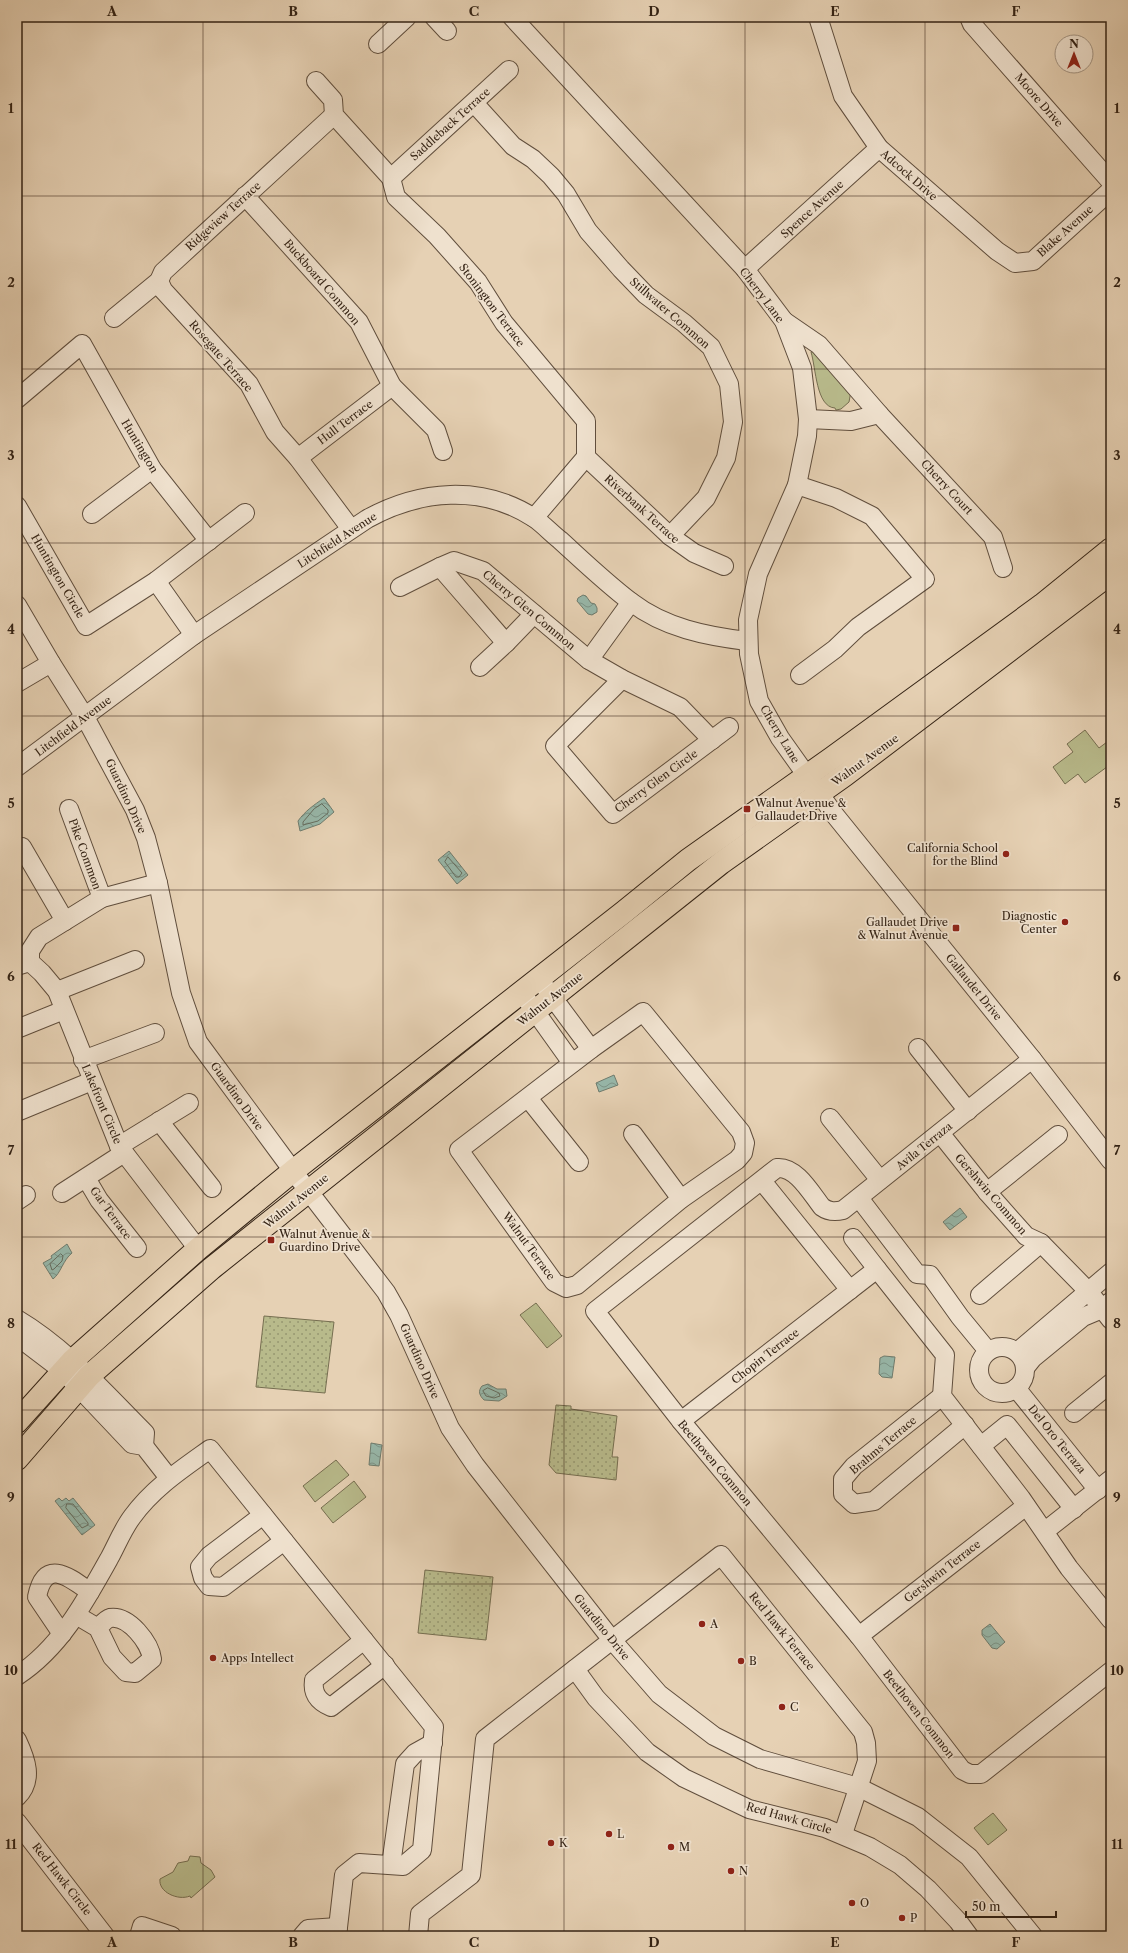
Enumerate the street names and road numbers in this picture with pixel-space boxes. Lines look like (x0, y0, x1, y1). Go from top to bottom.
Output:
street label: Moore Drive (1012, 70, 1066, 130)
street label: Saddleback Terrace (407, 85, 493, 163)
street label: Adcock Drive (877, 146, 940, 203)
street label: Spence Avenue (778, 177, 846, 241)
street label: Ridgeview Terrace (182, 178, 264, 254)
street label: Blake Avenue (1034, 202, 1096, 260)
street label: Buckboard Common (281, 236, 363, 328)
street label: Stonington Terrace (456, 261, 528, 349)
street label: Cherry Lane (737, 265, 787, 325)
street label: Stillwater Common (627, 274, 713, 352)
street label: Rosegate Terrace (186, 317, 256, 395)
street label: Hull Terrace (315, 397, 375, 447)
street label: Huntington (118, 417, 162, 476)
street label: Cherry Court (918, 457, 976, 517)
street label: Riverbank Terrace (602, 472, 682, 546)
street label: Litchfield Avenue (295, 509, 379, 571)
street label: Huntington Circle (28, 531, 88, 621)
street label: Cherry Glen Common (480, 567, 578, 653)
street label: Litchfield Avenue (32, 693, 114, 759)
street label: Cherry Lane (757, 702, 803, 766)
street label: Walnut Avenue (828, 731, 901, 790)
street label: Cherry Glen Circle (612, 746, 700, 816)
street label: Guardino Drive (103, 756, 149, 836)
street label: Pike Common (66, 816, 104, 892)
street label: Gallaudet Drive (943, 951, 1005, 1023)
street label: Walnut Avenue (514, 969, 586, 1030)
street label: Guardino Drive (207, 1059, 267, 1133)
street label: Lakefront Circle (79, 1062, 125, 1146)
street label: Avila Terraza (892, 1119, 955, 1174)
street label: Gershwin Common (952, 1151, 1030, 1237)
street label: Walnut Avenue (260, 1171, 331, 1232)
street label: Gar Terrace (87, 1184, 135, 1242)
street label: Walnut Terrace (499, 1208, 558, 1283)
street label: Guardino Drive (397, 1321, 443, 1401)
street label: Chopin Terrace (728, 1325, 802, 1387)
street label: Del Oro Terraza (1025, 1402, 1089, 1476)
street label: Brahms Terrace (847, 1413, 919, 1477)
street label: Beethoven Common (675, 1417, 755, 1509)
street label: Gershwin Terrace (901, 1537, 983, 1605)
street label: Red Hawk Terrace (746, 1589, 818, 1673)
street label: Guardino Drive (571, 1591, 633, 1663)
street label: Beethoven Common (880, 1667, 958, 1761)
street label: Red Hawk Circle (745, 1799, 833, 1837)
street label: Red Hawk Circle (29, 1840, 95, 1918)

